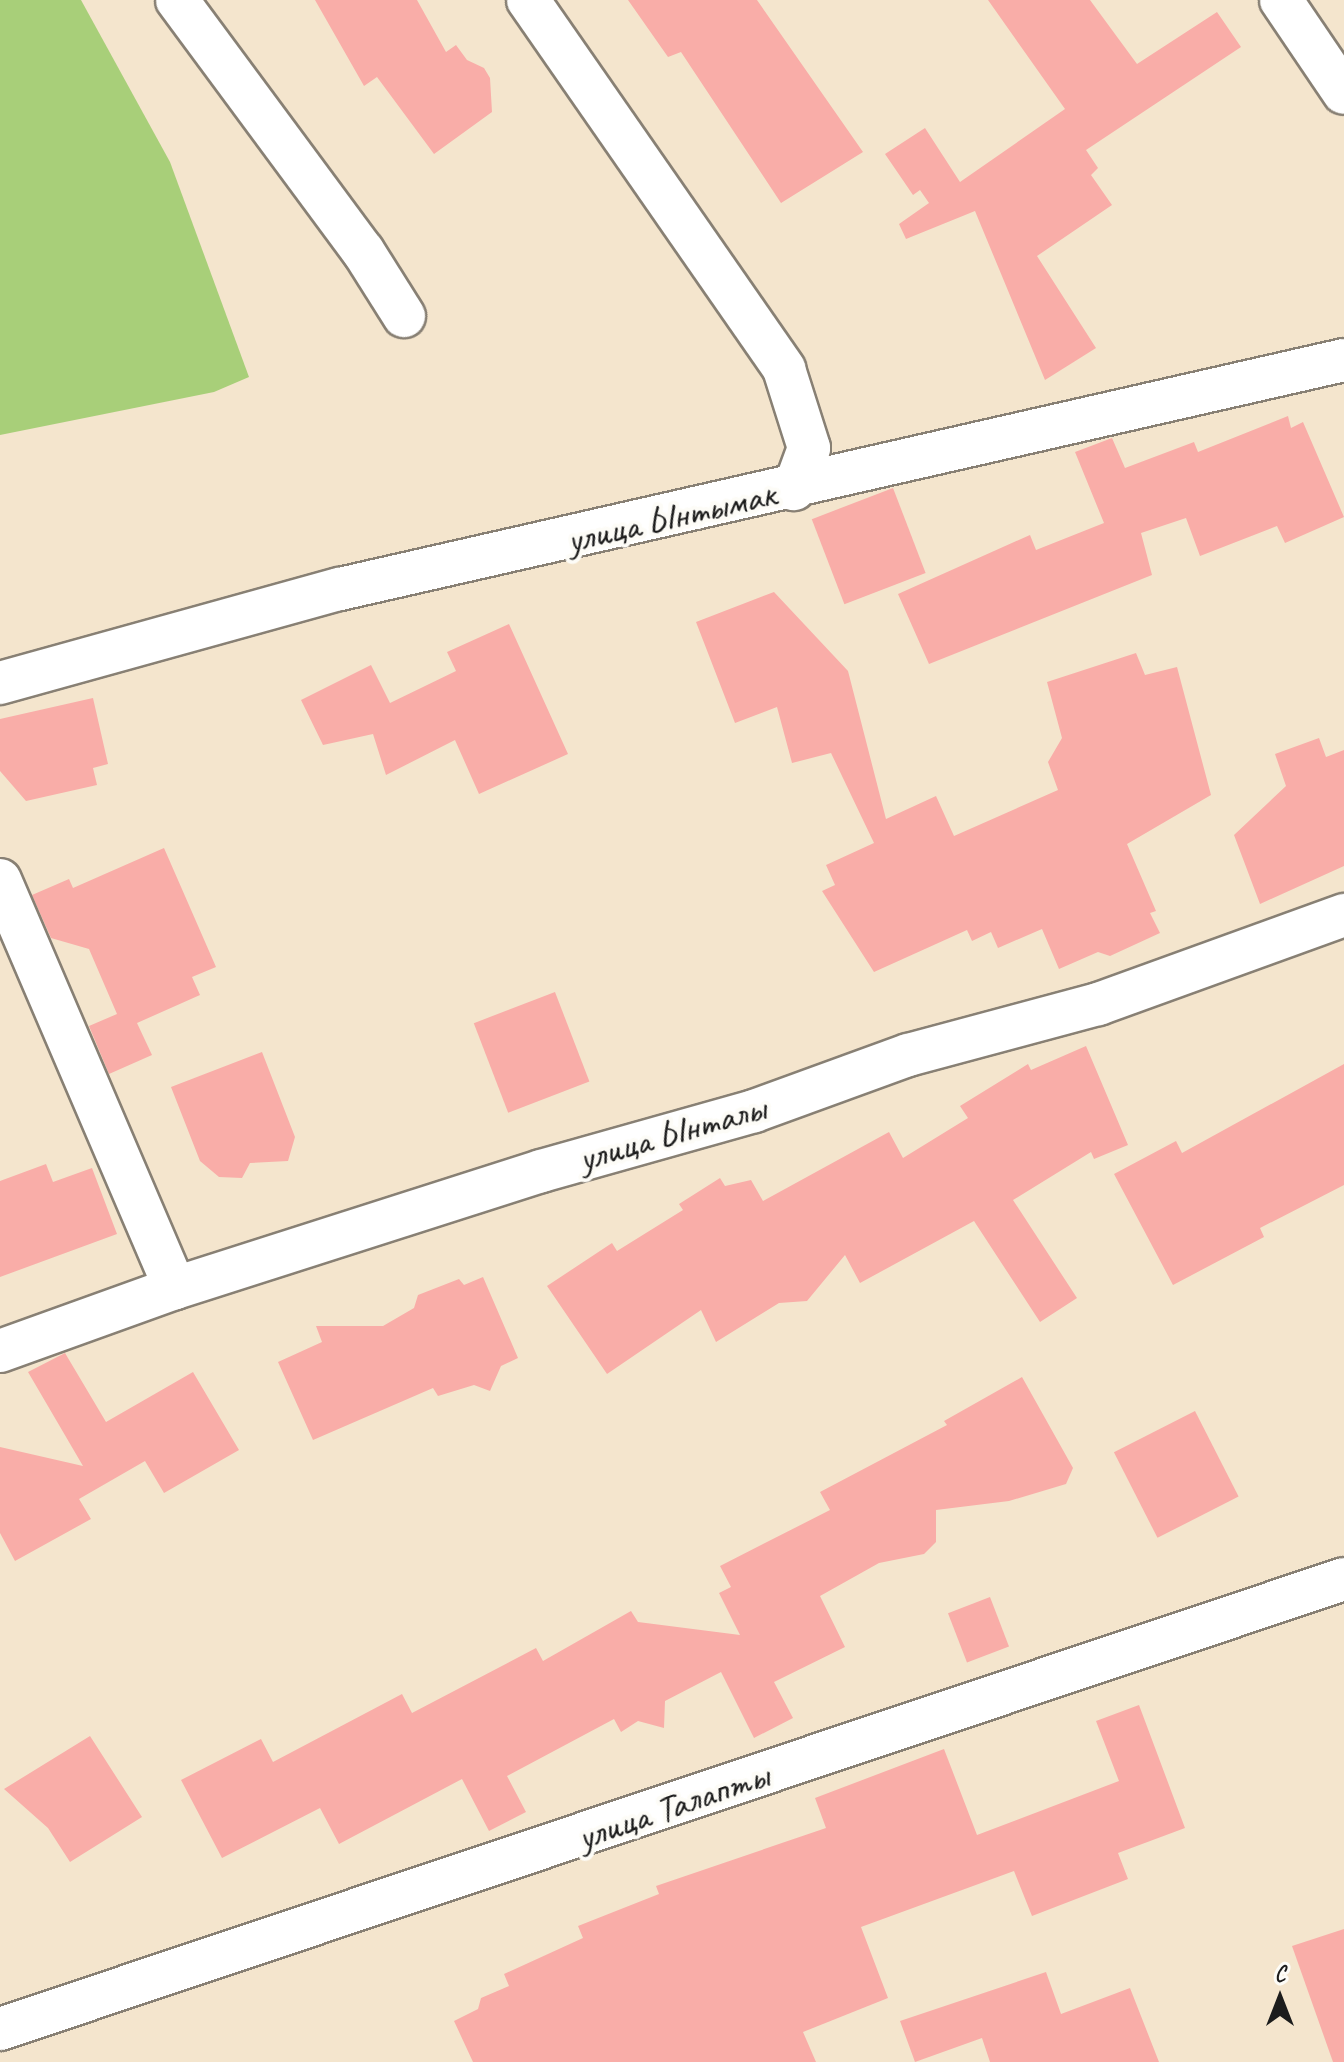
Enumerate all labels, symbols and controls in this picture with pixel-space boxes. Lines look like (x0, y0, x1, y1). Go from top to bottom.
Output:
street label: улица Ынтымак (560, 470, 782, 564)
street label: улица Ынталы (571, 1084, 773, 1182)
street label: улица Талапты (571, 1752, 775, 1860)
north arrow (1240, 1958, 1320, 2038)
text: С (1275, 1960, 1285, 1988)

